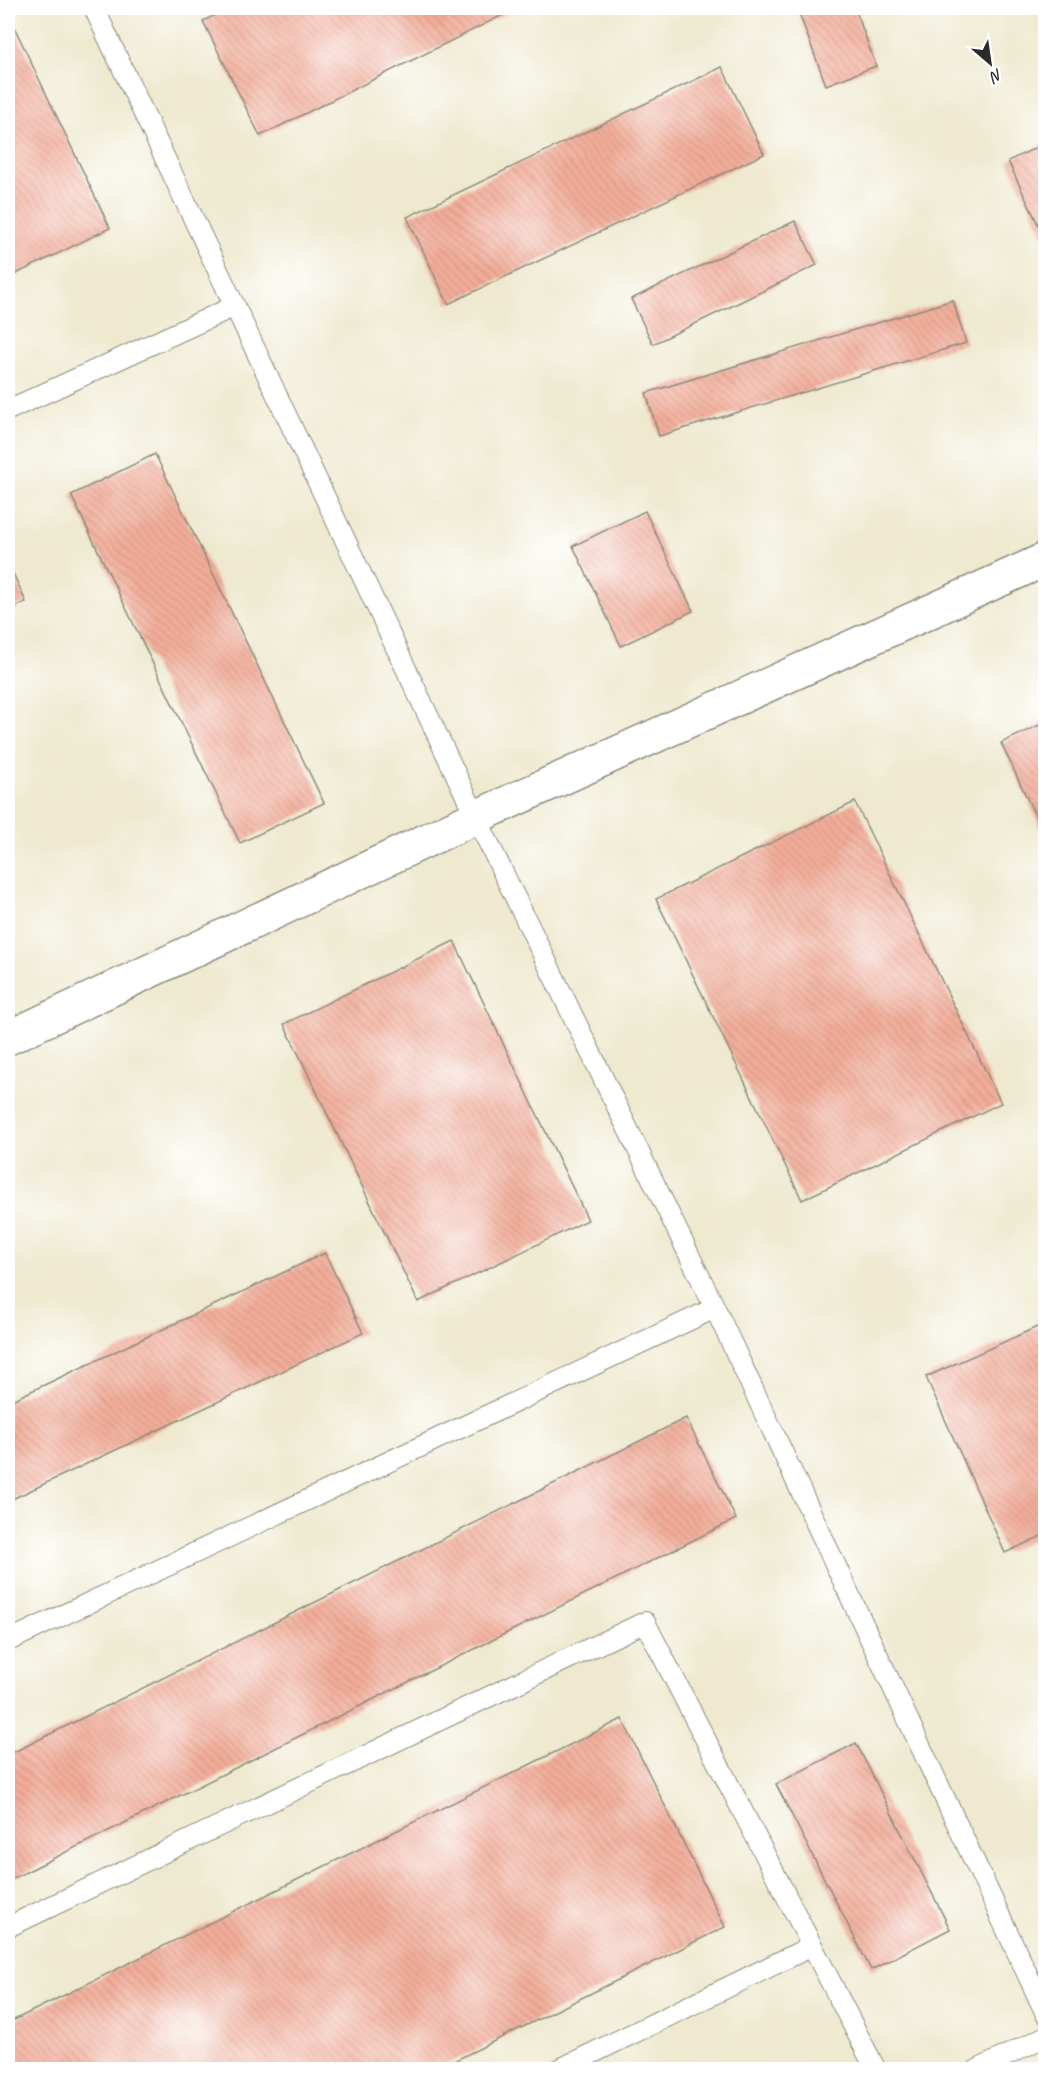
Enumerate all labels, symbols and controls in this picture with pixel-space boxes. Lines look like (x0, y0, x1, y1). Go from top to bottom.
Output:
north arrow (960, 33, 1020, 93)
text: N (985, 64, 1006, 88)

